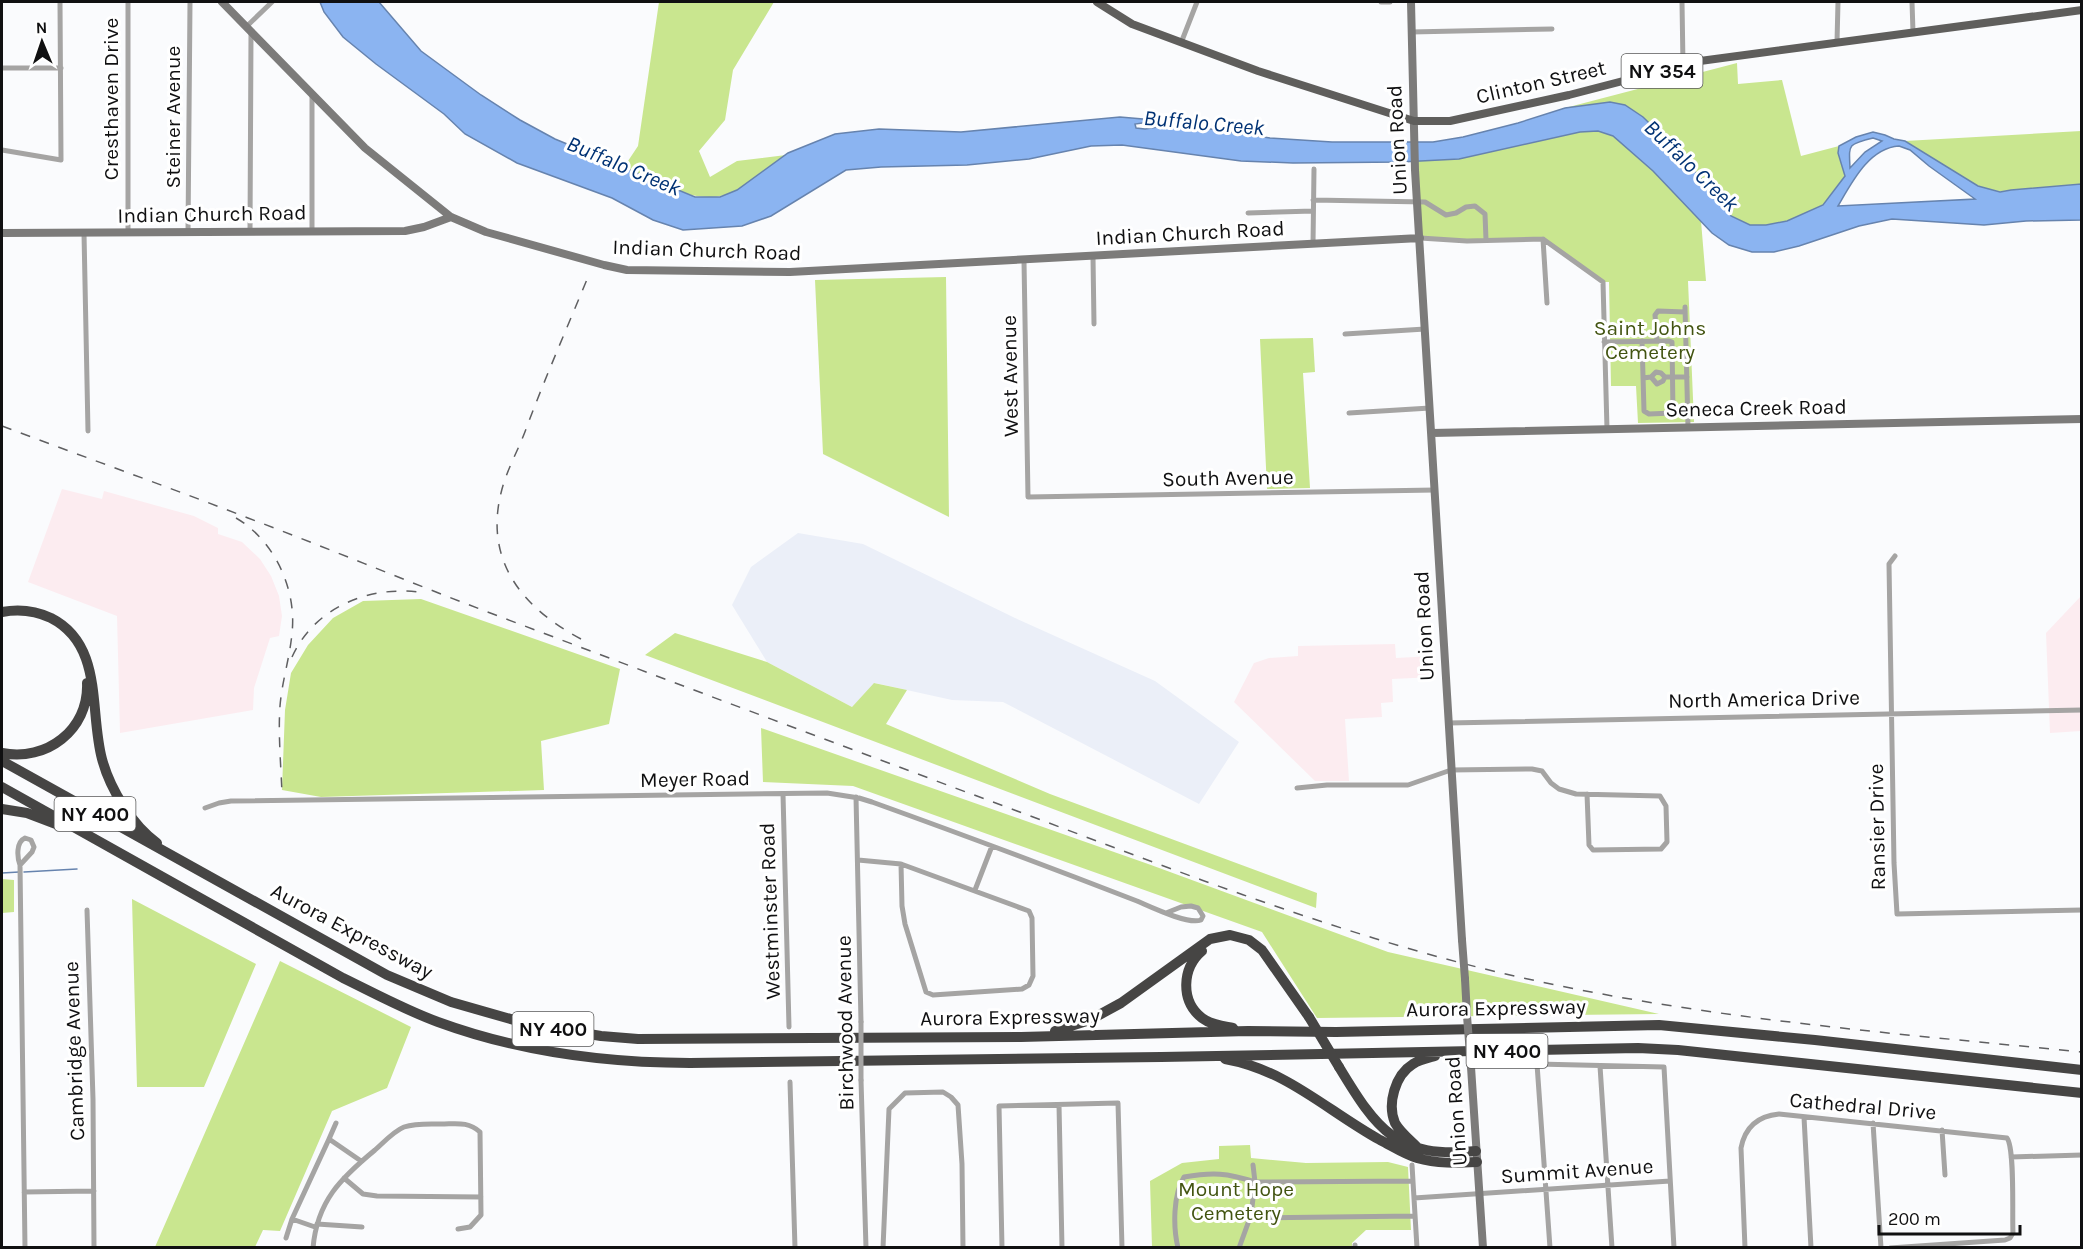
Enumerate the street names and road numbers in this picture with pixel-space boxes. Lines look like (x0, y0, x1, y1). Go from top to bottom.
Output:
street label: Cresthaven Drive (99, 18, 123, 180)
street label: Steiner Avenue (161, 46, 185, 188)
road number: NY 354 (1622, 54, 1702, 88)
street label: Clinton Street (1474, 55, 1608, 109)
street label: Union Road (1382, 84, 1412, 196)
street label: Indian Church Road (117, 200, 307, 228)
street label: Indian Church Road (1095, 216, 1285, 250)
street label: Indian Church Road (612, 235, 802, 265)
street label: West Avenue (997, 315, 1023, 437)
street label: Seneca Creek Road (1665, 394, 1847, 422)
street label: South Avenue (1162, 465, 1294, 491)
street label: Union Road (1409, 570, 1439, 682)
street label: North America Drive (1668, 685, 1860, 713)
street label: Ransier Drive (1864, 763, 1890, 891)
street label: Meyer Road (640, 766, 750, 792)
road number: NY 400 (54, 797, 136, 831)
street label: Westminster Road (755, 822, 785, 1000)
street label: Aurora Expressway (267, 878, 437, 984)
street label: Birchwood Avenue (831, 935, 859, 1111)
street label: Cambridge Avenue (59, 961, 89, 1141)
street label: Aurora Expressway (1406, 994, 1586, 1022)
street label: Aurora Expressway (920, 1003, 1100, 1031)
road number: NY 400 (512, 1012, 594, 1046)
road number: NY 400 (1466, 1034, 1547, 1068)
street label: Union Road (1440, 1055, 1472, 1167)
street label: Cathedral Drive (1789, 1088, 1937, 1124)
street label: Summit Avenue (1500, 1154, 1654, 1188)

